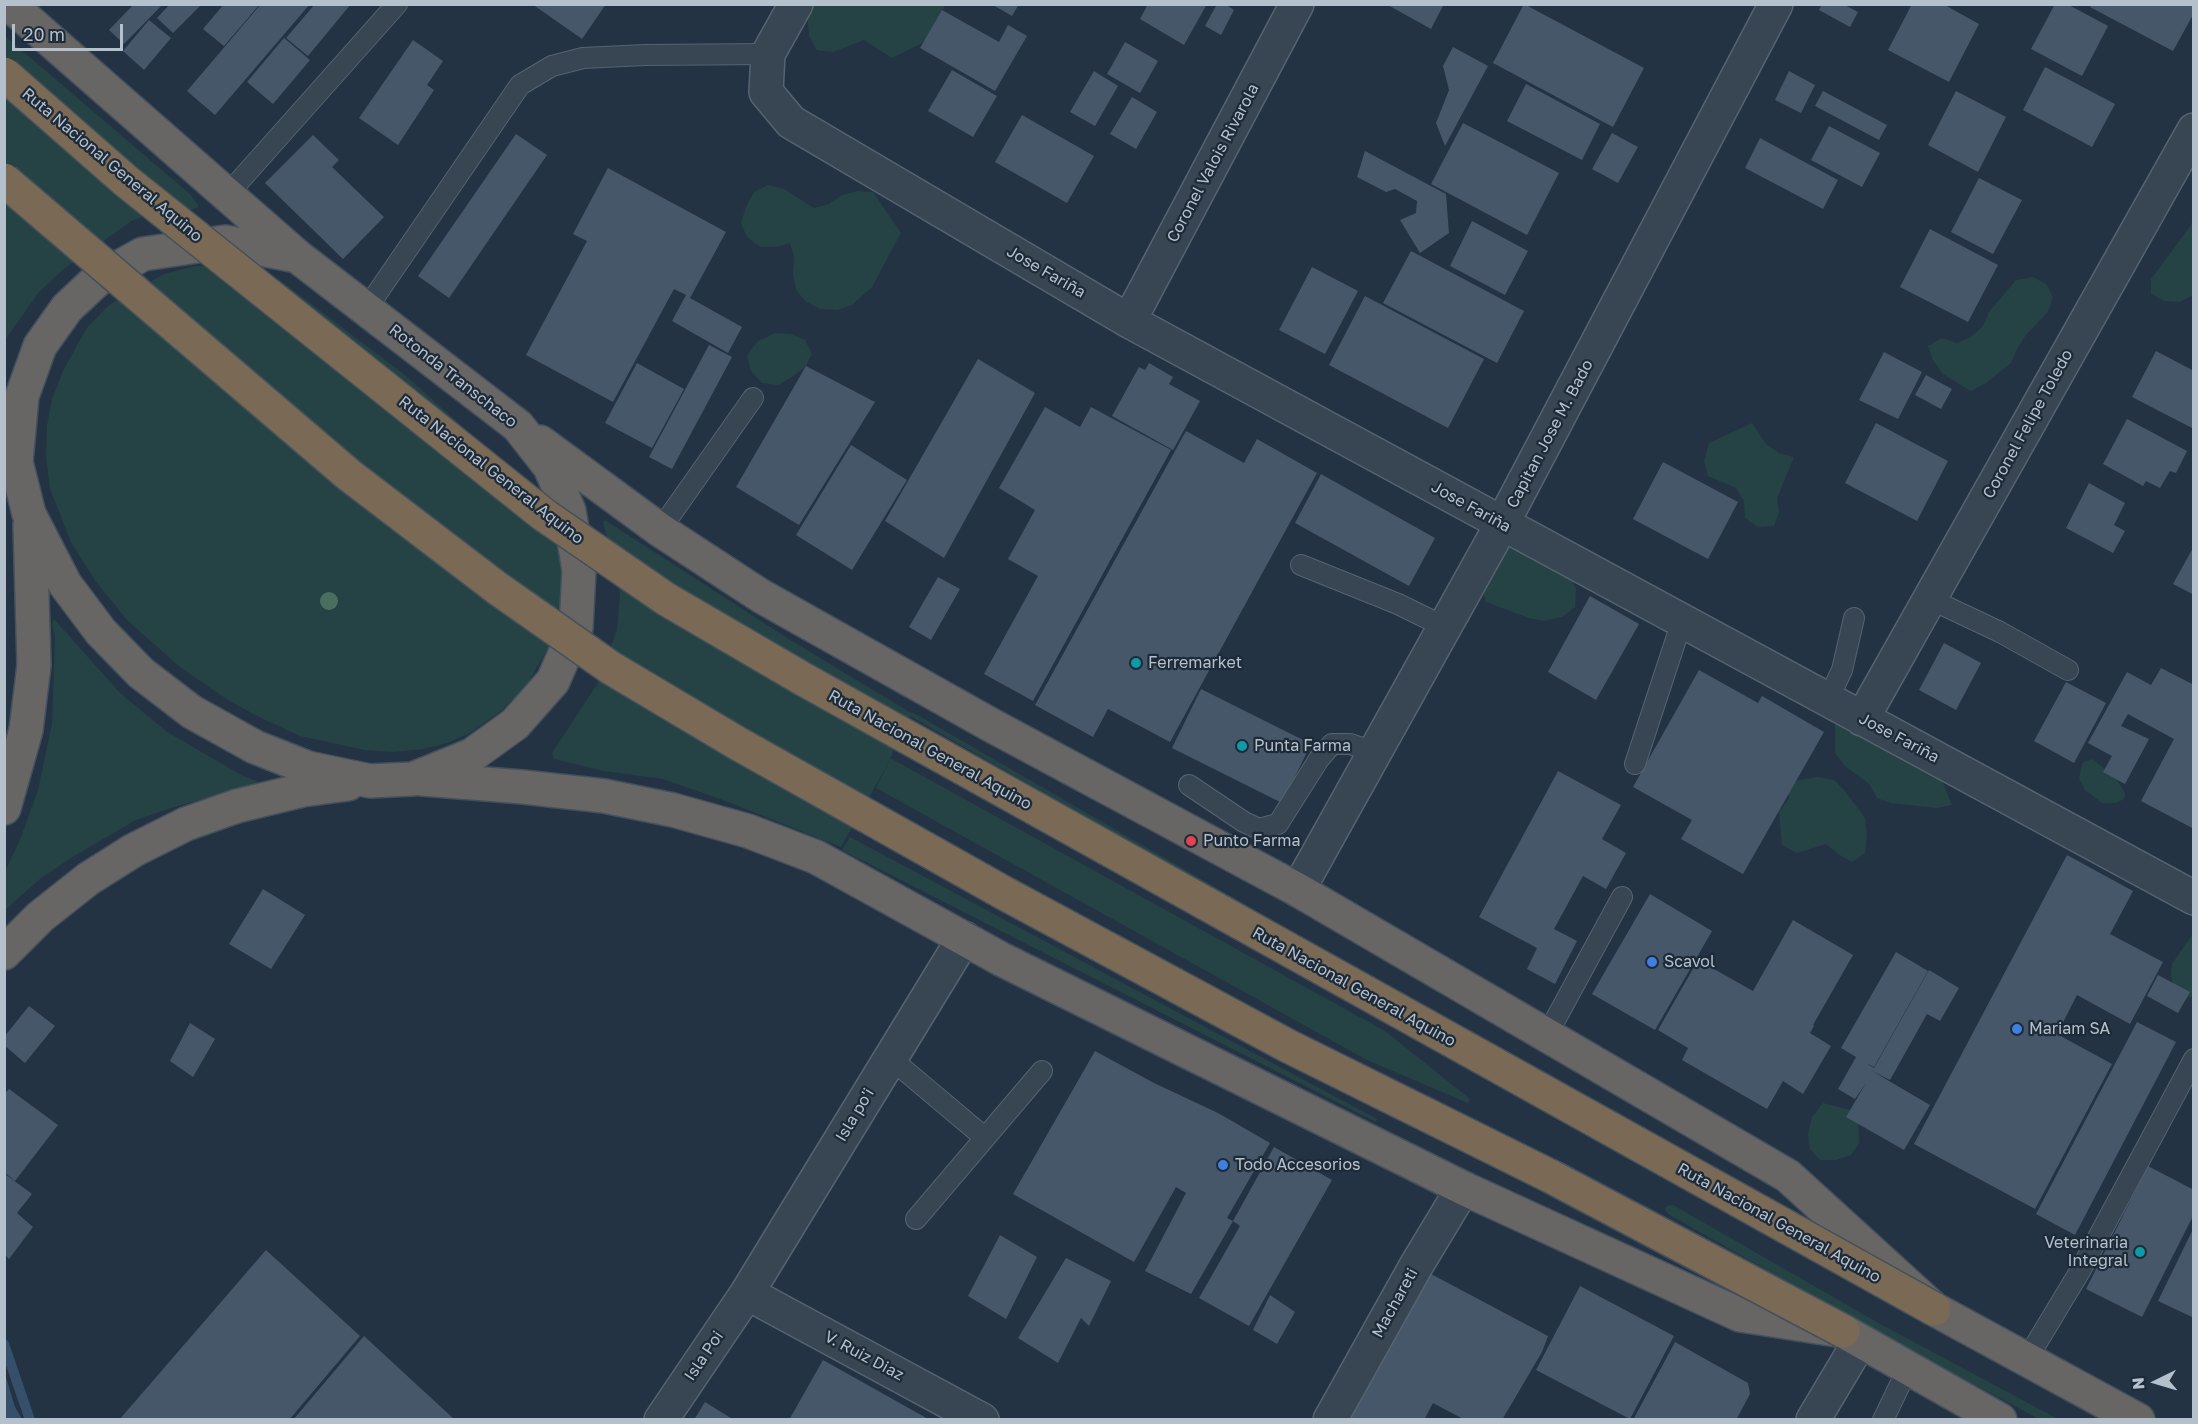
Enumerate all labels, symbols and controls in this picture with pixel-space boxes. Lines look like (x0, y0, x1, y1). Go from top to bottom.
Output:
scale bar (15, 12, 126, 50)
text: 20 m (23, 23, 65, 45)
street label: Coronel Valois Rivarola (1163, 80, 1263, 246)
street label: Ruta Nacional General Aquino (18, 84, 206, 246)
street label: Jose Fariña (1003, 242, 1089, 302)
street label: Rotonda Transchaco (385, 320, 521, 432)
street label: Coronel Felipe Toledo (1979, 346, 2077, 502)
street label: Capitan Jose M. Bado (1503, 357, 1597, 511)
street label: Ruta Nacional General Aquino (395, 392, 587, 548)
street label: Jose Fariña (1428, 477, 1514, 537)
place label: Ferremarket (1148, 653, 1242, 673)
marker: Ferremarket (1129, 656, 1143, 670)
street label: Ruta Nacional General Aquino (825, 686, 1035, 814)
street label: Jose Fariña (1856, 709, 1942, 767)
place label: Punta Farma (1254, 736, 1351, 756)
marker: Punta Farma (1235, 739, 1249, 753)
place label: Punto Farma (1203, 831, 1301, 851)
marker: Punto Farma (1184, 834, 1198, 848)
street label: Ruta Nacional General Aquino (1249, 923, 1459, 1051)
place label: Scavol (1664, 952, 1715, 972)
marker: Scavol (1645, 955, 1659, 969)
place label: Mariam SA (2029, 1019, 2110, 1039)
marker: Mariam SA (2010, 1022, 2024, 1036)
street label: Isla po'i (832, 1085, 878, 1145)
place label: Todo Accesorios (1235, 1155, 1360, 1175)
marker: Todo Accesorios (1216, 1158, 1230, 1172)
street label: Ruta Nacional General Aquino (1674, 1159, 1884, 1287)
place label: Veterinaria Integral (2044, 1233, 2128, 1271)
marker: Veterinaria Integral (2133, 1245, 2147, 1259)
street label: Machareti (1368, 1265, 1422, 1341)
street label: Isla Poi (680, 1327, 728, 1385)
street label: V. Ruiz Diaz (821, 1327, 907, 1385)
north arrow (2126, 1352, 2186, 1412)
text: N (2128, 1377, 2149, 1391)

